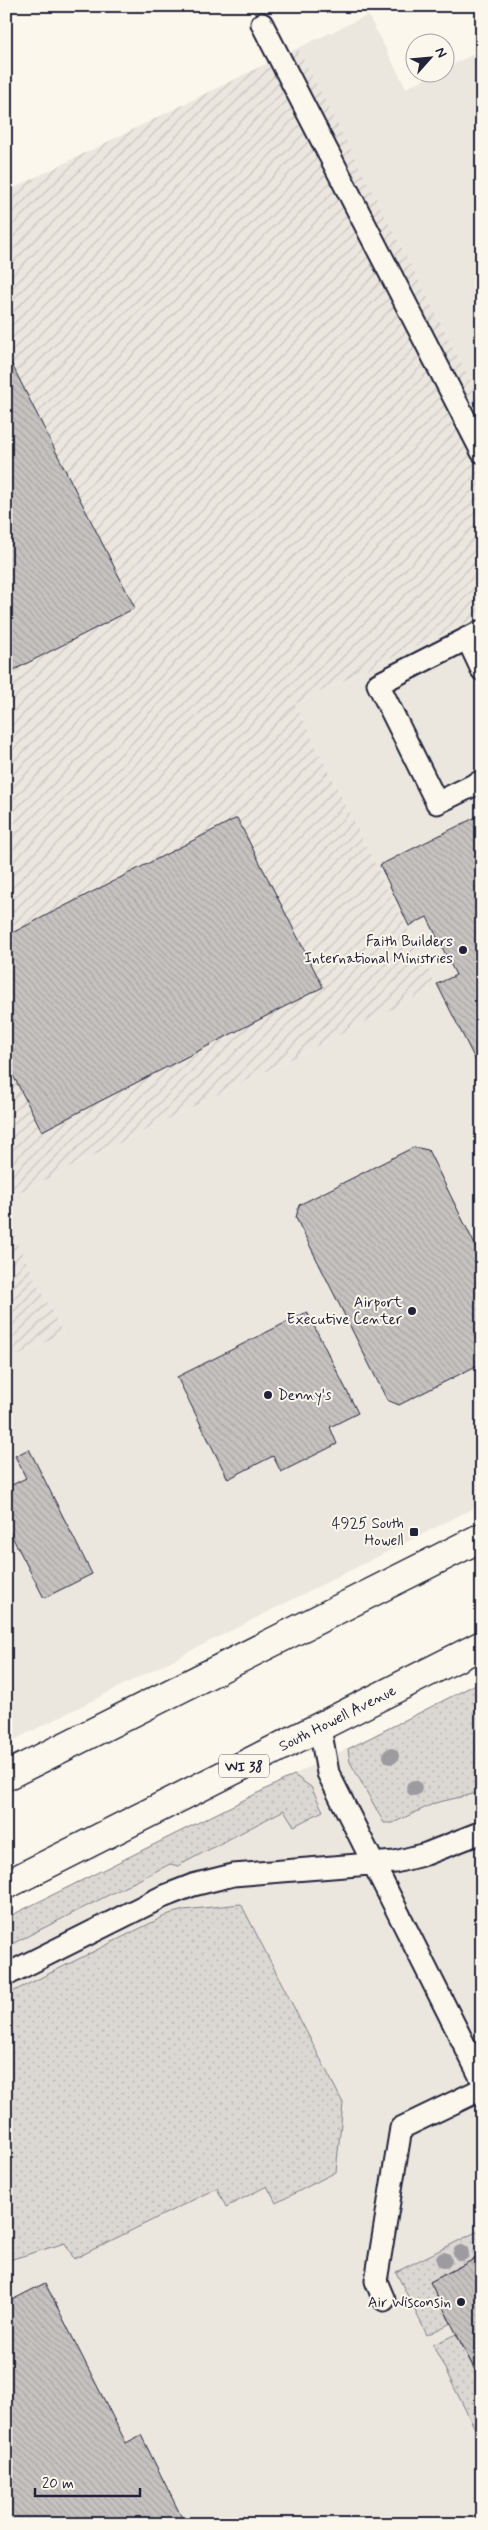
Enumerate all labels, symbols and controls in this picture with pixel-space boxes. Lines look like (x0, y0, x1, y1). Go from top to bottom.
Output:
north arrow (406, 32, 456, 82)
text: N (431, 44, 451, 61)
place label: Faith Builders International Ministries (304, 932, 453, 969)
marker: Faith Builders International Ministries (457, 944, 469, 956)
place label: Airport Executive Center (286, 1293, 403, 1330)
marker: Airport Executive Center (406, 1305, 418, 1317)
place label: Denny's (278, 1386, 332, 1406)
marker: Denny's (262, 1389, 274, 1401)
place label: 4925 South Howell (332, 1514, 404, 1551)
marker: 4925 South Howell (408, 1526, 420, 1538)
street label: South Howell Avenue (276, 1681, 400, 1757)
road number: WI 38 (219, 1754, 269, 1778)
place label: Air Wisconsin (368, 2293, 451, 2313)
marker: Air Wisconsin (455, 2296, 467, 2308)
scale bar (35, 2465, 140, 2497)
text: 20 m (42, 2474, 74, 2494)

